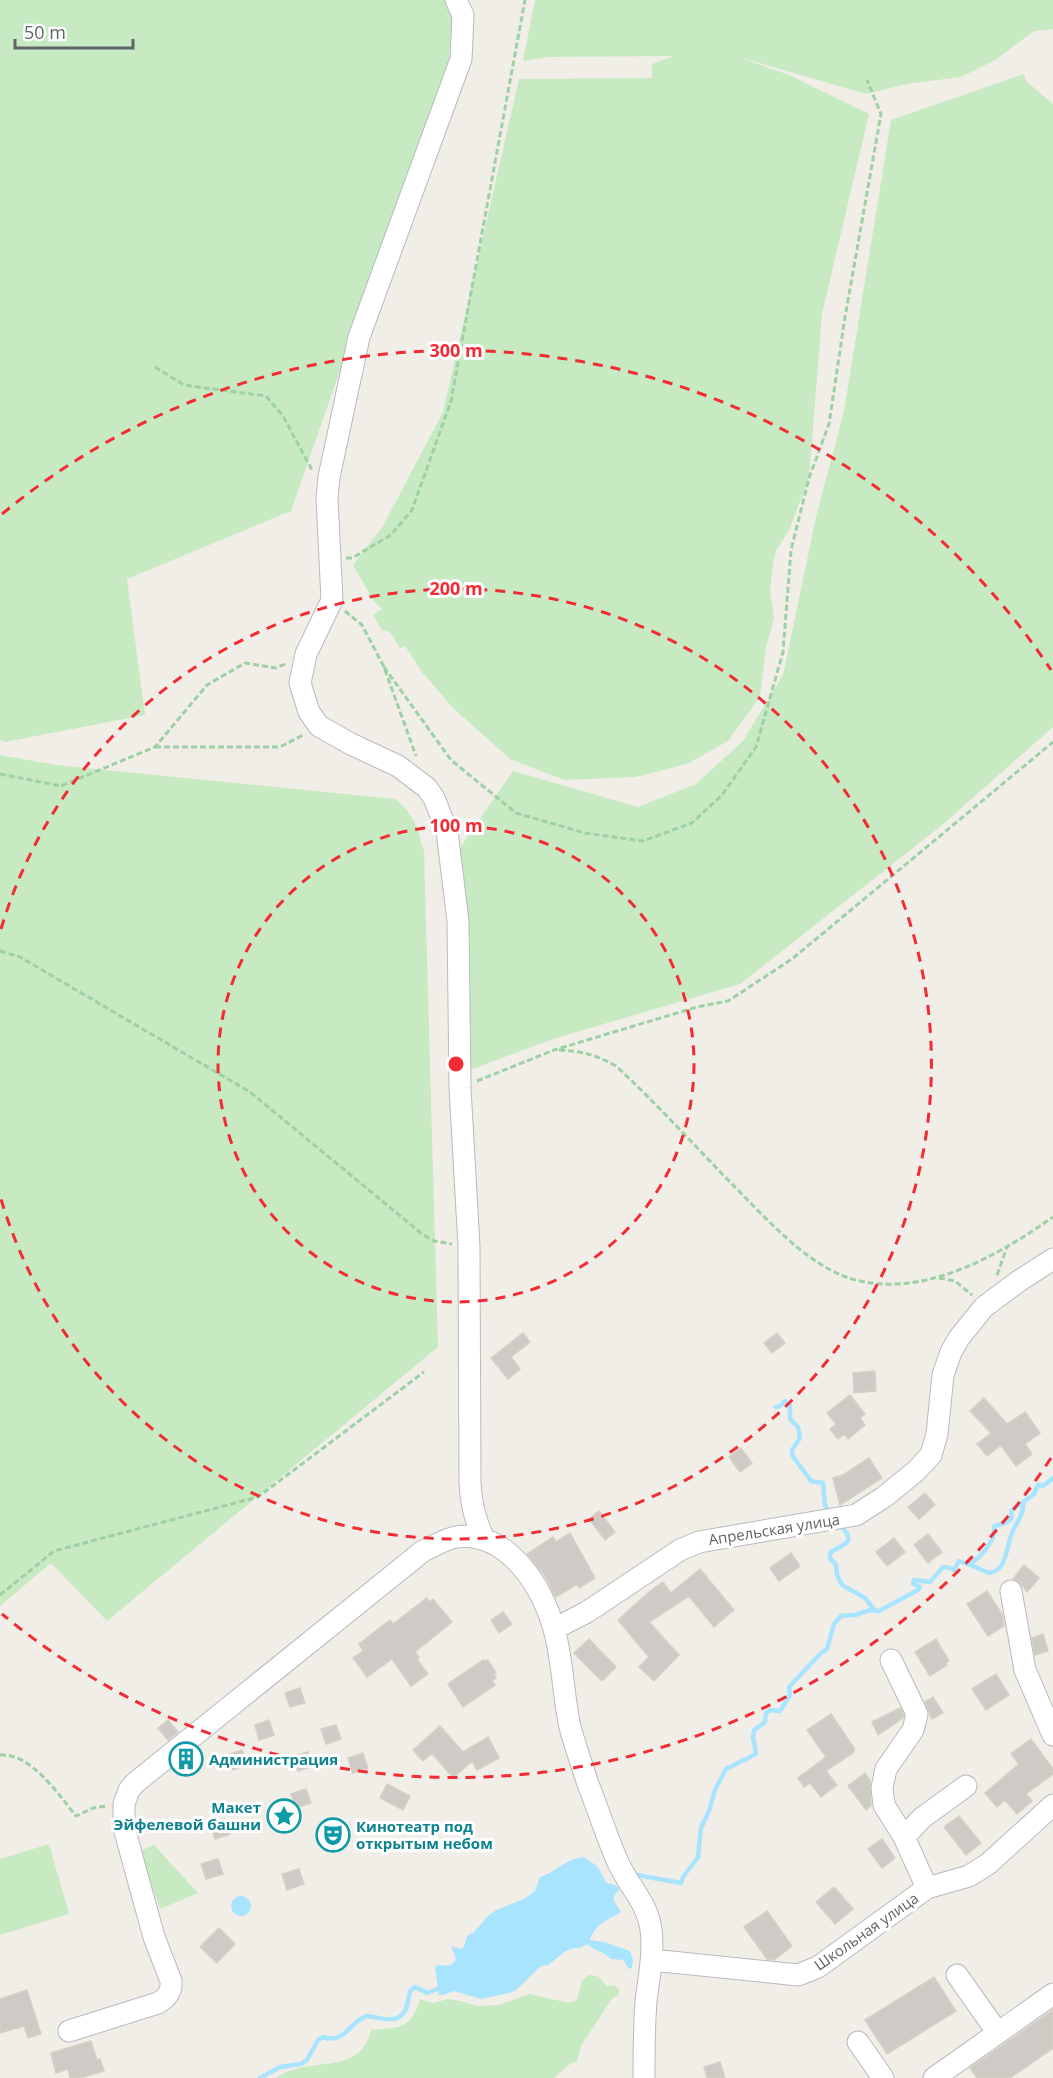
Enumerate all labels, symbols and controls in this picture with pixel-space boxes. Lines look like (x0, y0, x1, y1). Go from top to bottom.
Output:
scale bar (15, 12, 134, 50)
text: 50 m (24, 20, 66, 44)
text: 300 m (429, 338, 483, 362)
text: 200 m (429, 576, 483, 600)
text: 100 m (429, 813, 483, 837)
centre of rings (446, 1054, 466, 1074)
street label: Апрельская улица (707, 1509, 841, 1549)
building icon: Администрация (168, 1741, 204, 1777)
place label: Администрация (209, 1749, 338, 1769)
place label: Макет Эйфелевой башни (114, 1797, 261, 1834)
place icon: Макет Эйфелевой башни (266, 1798, 302, 1834)
place label: Кинотеатр под открытым небом (356, 1816, 493, 1853)
theatre icon: Кинотеатр под открытым небом (315, 1817, 351, 1853)
street label: Школьная улица (810, 1888, 922, 1974)

